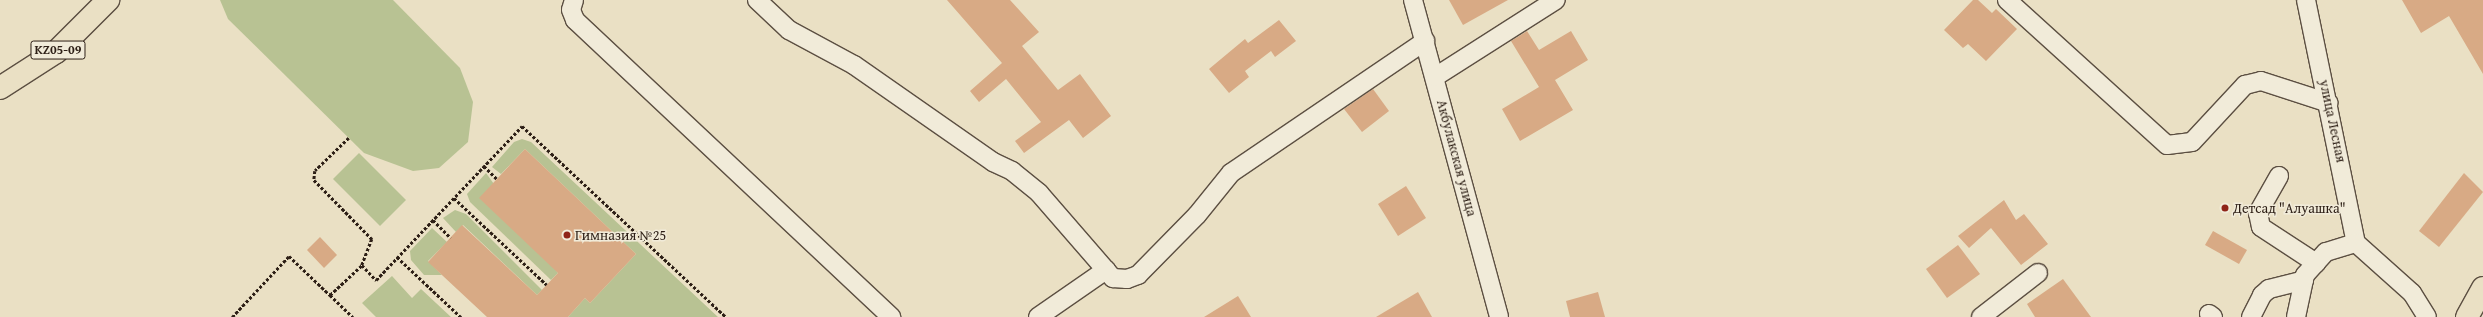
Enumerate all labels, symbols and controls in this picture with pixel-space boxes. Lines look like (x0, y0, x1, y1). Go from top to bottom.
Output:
road number: KZ05-09 (30, 39, 86, 61)
street label: улица Лесная (2316, 78, 2350, 164)
street label: Акбулакская улица (1433, 98, 1481, 218)
place label: Детсад "Алуашка" (2233, 200, 2346, 216)
marker: Детсад "Алуашка" (2220, 203, 2230, 213)
place label: Гимназия №25 (575, 227, 666, 243)
marker: Гимназия №25 (562, 230, 572, 240)

